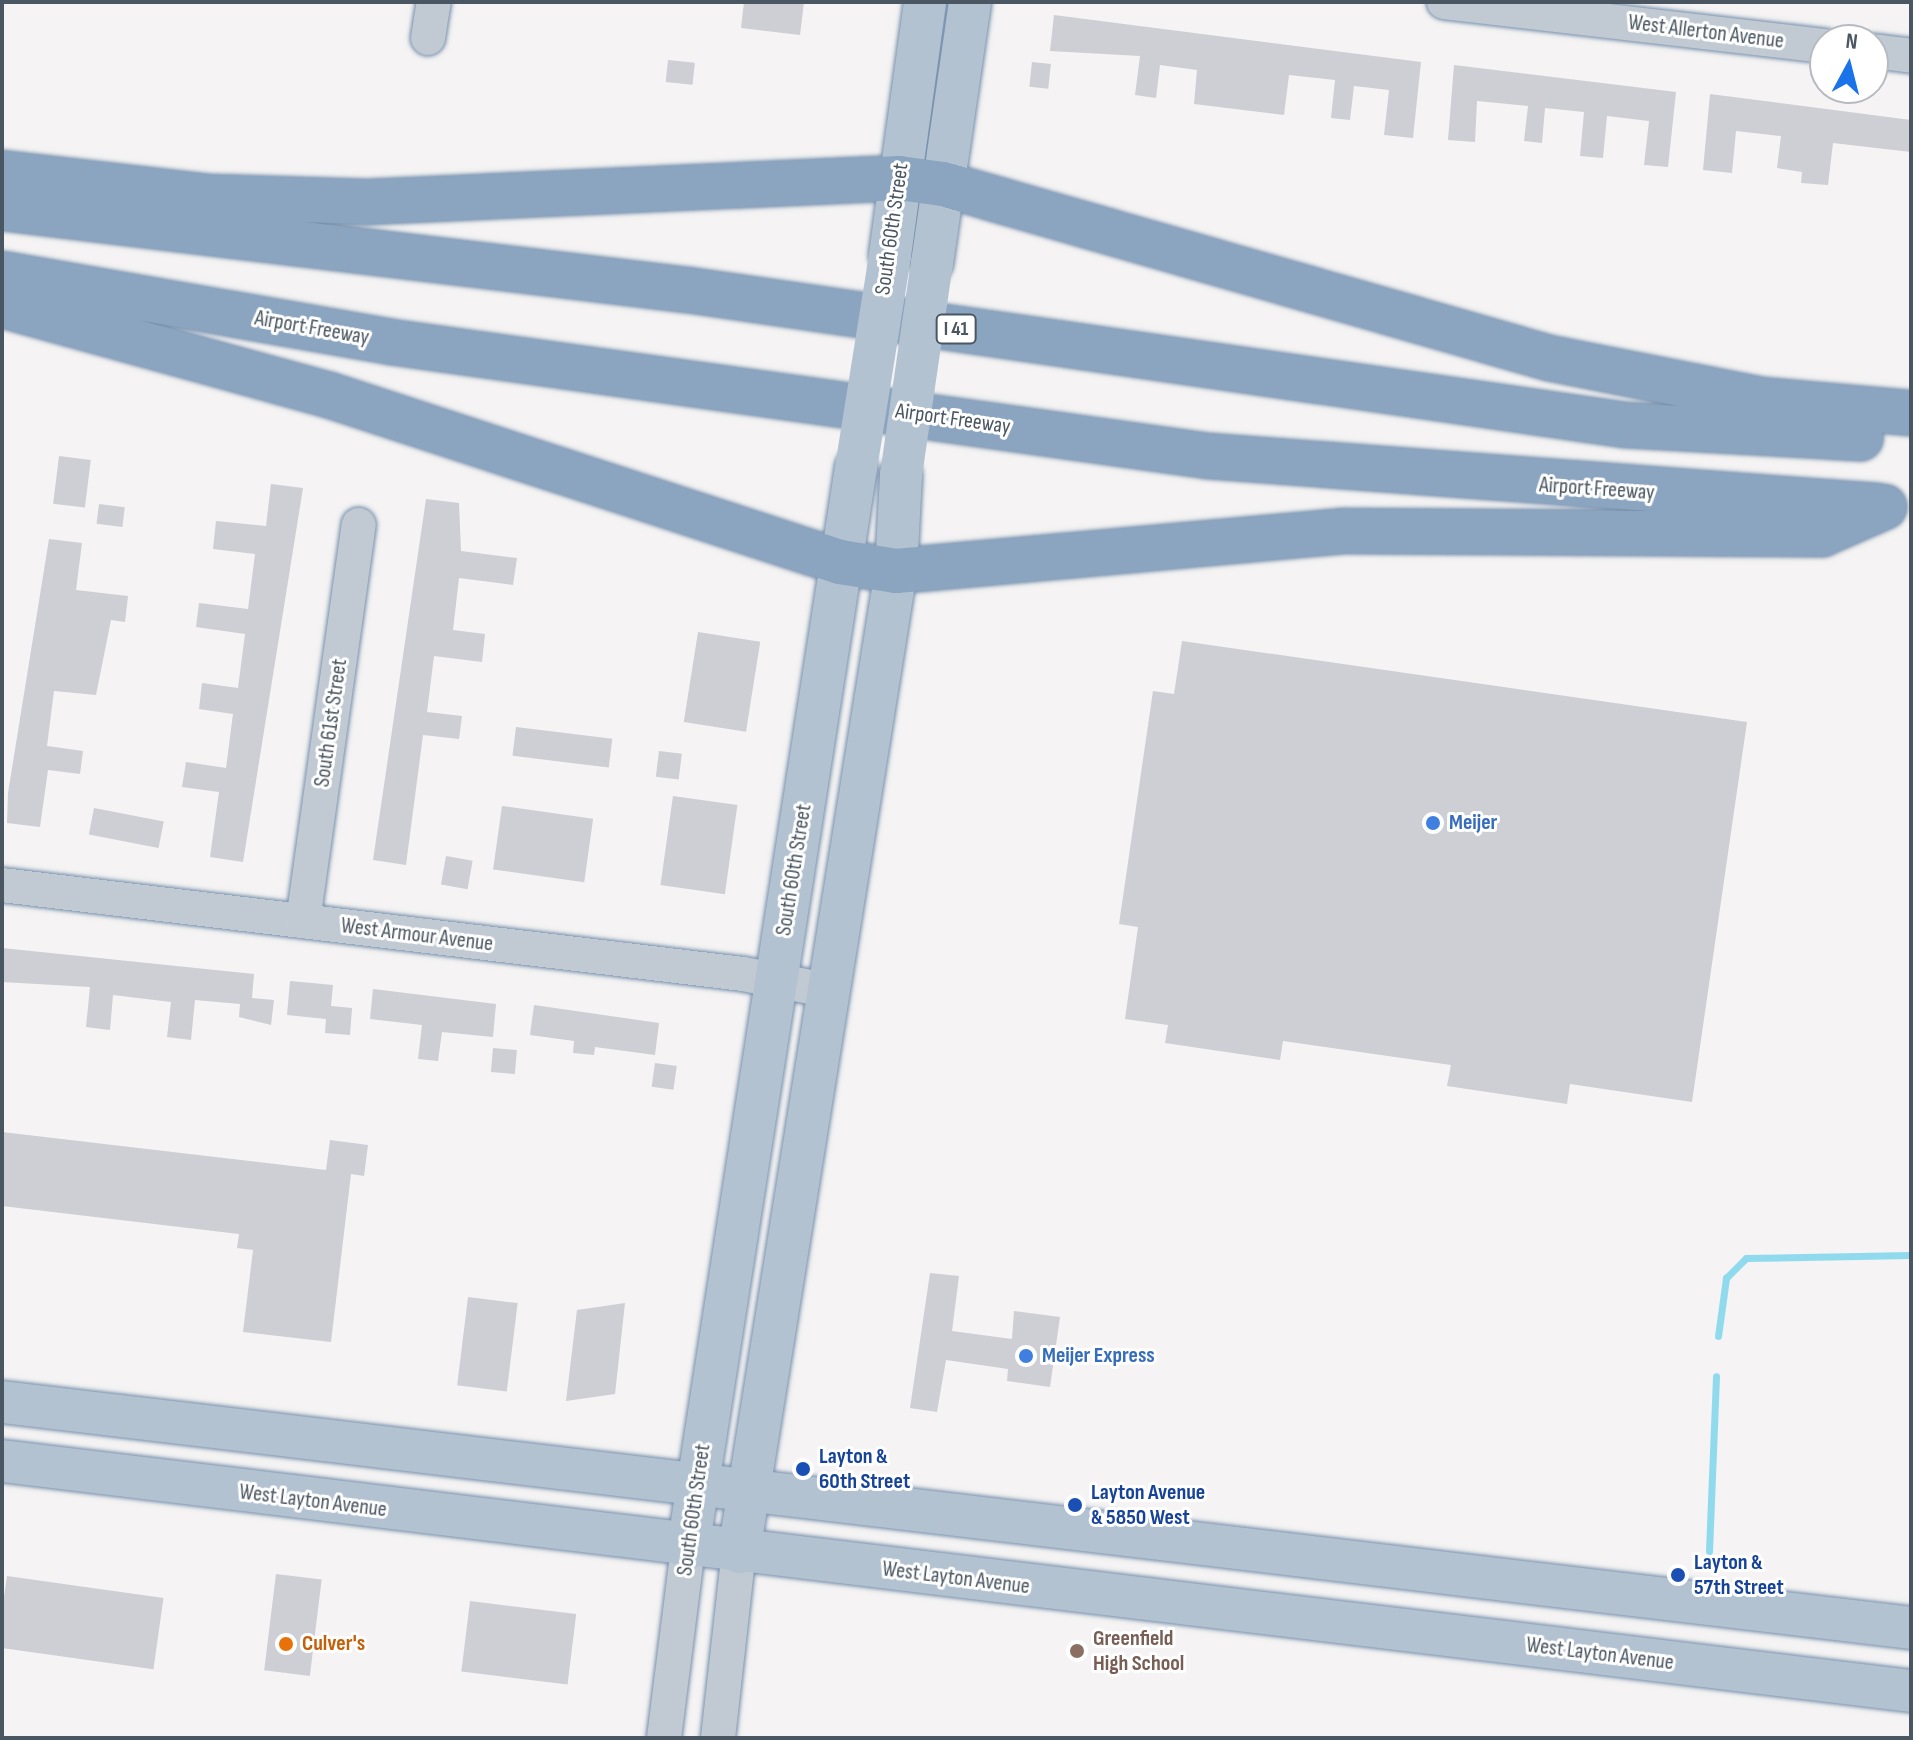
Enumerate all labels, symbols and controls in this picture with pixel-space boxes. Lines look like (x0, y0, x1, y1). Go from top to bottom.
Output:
street label: West Allerton Avenue (1627, 9, 1785, 55)
north arrow (1809, 24, 1889, 104)
text: N (1844, 28, 1859, 56)
street label: South 60th Street (870, 161, 914, 297)
street label: Airport Freeway (253, 305, 371, 351)
road number: I 41 (934, 313, 978, 345)
street label: Airport Freeway (894, 398, 1012, 440)
street label: Airport Freeway (1538, 472, 1656, 506)
street label: South 61st Street (309, 657, 353, 789)
street label: South 60th Street (771, 802, 817, 938)
place label: Meijer (1449, 810, 1497, 836)
marker: Meijer (1424, 814, 1442, 832)
street label: West Armour Avenue (339, 913, 495, 957)
place label: Meijer Express (1042, 1343, 1155, 1369)
marker: Meijer Express (1017, 1347, 1035, 1365)
street label: South 60th Street (672, 1442, 716, 1578)
place label: Layton & 60th Street (819, 1443, 910, 1494)
marker: Layton & 60th Street (794, 1460, 812, 1478)
street label: West Layton Avenue (238, 1479, 388, 1523)
place label: Layton Avenue & 5850 West (1091, 1479, 1205, 1530)
marker: Layton Avenue & 5850 West (1066, 1496, 1084, 1514)
place label: Layton & 57th Street (1694, 1549, 1784, 1600)
street label: West Layton Avenue (881, 1556, 1031, 1600)
marker: Layton & 57th Street (1669, 1566, 1687, 1584)
place label: Greenfield High School (1093, 1625, 1184, 1676)
place label: Culver's (302, 1631, 365, 1657)
street label: West Layton Avenue (1525, 1632, 1675, 1676)
marker: Culver's (277, 1635, 295, 1653)
marker: Greenfield High School (1068, 1642, 1086, 1660)

